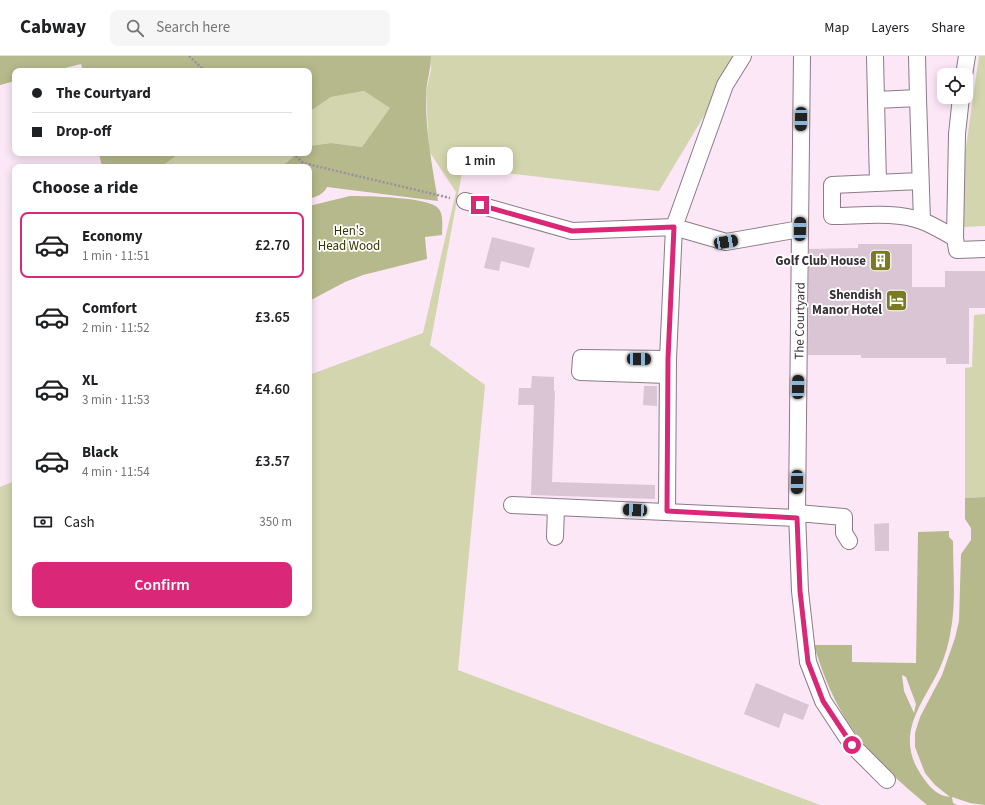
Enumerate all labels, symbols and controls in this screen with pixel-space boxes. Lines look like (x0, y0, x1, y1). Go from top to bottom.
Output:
search box (110, 10, 390, 46)
text: Cabway (20, 14, 86, 41)
icon: search (124, 17, 146, 39)
text: Search here (156, 17, 230, 38)
text: Map (824, 18, 849, 38)
text: Layers (871, 18, 909, 38)
text: Share (931, 18, 965, 38)
map controls (937, 68, 973, 104)
button: locate (937, 68, 973, 104)
text: The Courtyard (56, 83, 151, 104)
car (795, 107, 807, 131)
text: Drop-off (56, 121, 111, 142)
callout: 1 min (447, 147, 513, 175)
text: 1 min (465, 152, 495, 170)
text: Choose a ride (32, 175, 138, 200)
route end (471, 196, 489, 214)
car (794, 217, 806, 241)
park label: Hen's Head Wood (318, 222, 380, 255)
text: Economy (82, 226, 143, 247)
icon: car (34, 227, 70, 263)
car (713, 234, 739, 250)
text: £2.70 (255, 235, 290, 256)
text: 1 min · 11:51 (82, 247, 150, 265)
building icon: Golf Club House (868, 247, 894, 273)
place label: Golf Club House (775, 252, 866, 270)
street label: The Courtyard (790, 282, 810, 360)
place label: Shendish Manor Hotel (812, 286, 882, 319)
hotel icon: Shendish Manor Hotel (884, 288, 910, 314)
text: Comfort (82, 298, 137, 319)
icon: car (34, 299, 70, 335)
text: £3.65 (255, 307, 290, 328)
text: 2 min · 11:52 (82, 319, 150, 337)
car (627, 353, 651, 365)
text: XL (82, 370, 98, 391)
icon: car (34, 371, 70, 407)
car (792, 375, 804, 399)
text: £4.60 (255, 379, 290, 400)
text: 3 min · 11:53 (82, 391, 150, 409)
text: Black (82, 442, 119, 463)
icon: car (34, 443, 70, 479)
text: £3.57 (255, 451, 290, 472)
text: 4 min · 11:54 (82, 463, 150, 481)
car (791, 470, 803, 494)
car (623, 503, 647, 517)
icon: cash (32, 511, 54, 533)
text: Cash (64, 512, 95, 533)
text: 350 m (259, 513, 292, 531)
button: Confirm (32, 562, 292, 608)
route start (843, 736, 861, 754)

